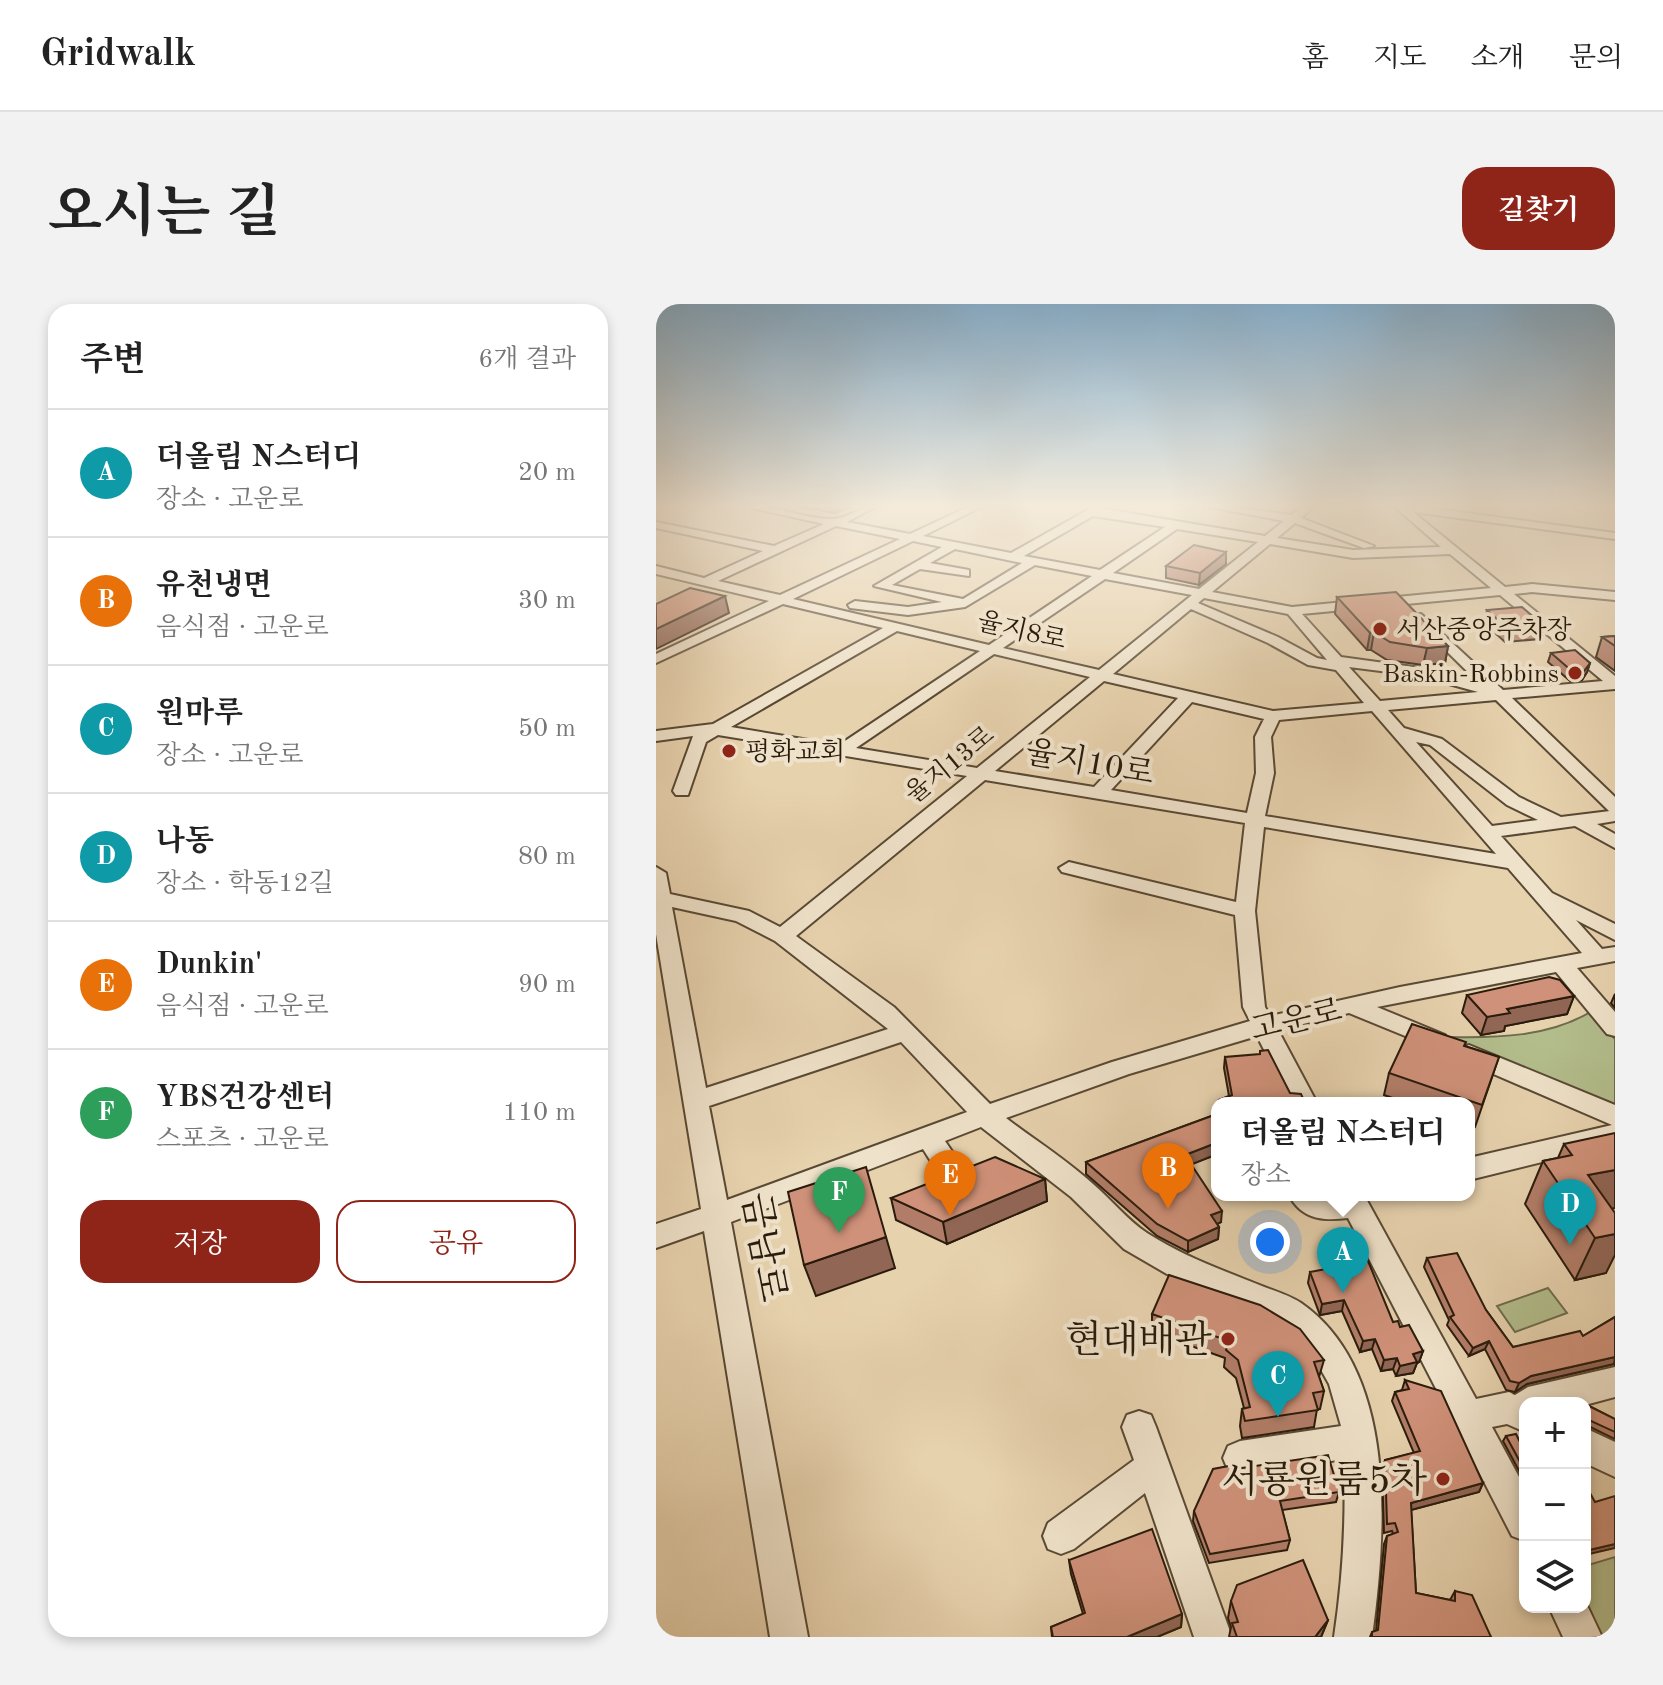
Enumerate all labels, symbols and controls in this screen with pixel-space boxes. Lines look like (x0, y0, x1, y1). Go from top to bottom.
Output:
text: Gridwalk (40, 36, 196, 74)
text: 홈 (1302, 45, 1329, 73)
text: 지도 (1373, 45, 1427, 73)
text: 소개 (1471, 45, 1525, 73)
text: 문의 (1569, 45, 1623, 73)
button: 길찾기 (1462, 167, 1615, 250)
text: 오시는 길 (48, 187, 280, 243)
text: 주변 (80, 344, 146, 378)
text: 6개 결과 (478, 347, 576, 373)
text: 더올림 N스터디 (156, 443, 361, 473)
text: A (96, 460, 116, 486)
text: 20 m (518, 460, 576, 486)
text: 장소 · 고운로 (156, 487, 303, 513)
text: 유천냉면 (156, 571, 272, 601)
text: B (97, 588, 115, 614)
text: 30 m (518, 588, 576, 614)
street label: 율지8로 (975, 607, 1069, 655)
text: 음식점 · 고운로 (156, 615, 329, 641)
place label: 서산중앙주차장 (1396, 616, 1572, 644)
marker: 서산중앙주차장 (1371, 620, 1389, 638)
place label: Baskin-Robbins (1382, 662, 1559, 688)
marker: Baskin-Robbins (1566, 664, 1584, 682)
text: 원마루 (156, 699, 243, 729)
text: C (97, 716, 115, 742)
text: 50 m (518, 716, 576, 742)
street label: 율지13로 (900, 721, 999, 809)
street label: 율지10로 (1023, 734, 1157, 792)
place label: 평화교회 (745, 738, 845, 766)
marker: 평화교회 (720, 742, 738, 760)
text: 장소 · 고운로 (156, 743, 303, 769)
text: 나동 (156, 827, 214, 857)
text: D (96, 844, 116, 870)
text: 80 m (518, 844, 576, 870)
text: 장소 · 학동12길 (156, 871, 334, 897)
text: Dunkin' (156, 950, 262, 980)
text: E (97, 972, 115, 998)
text: 90 m (518, 972, 576, 998)
text: 음식점 · 고운로 (156, 994, 329, 1020)
street label: 고운로 (1247, 994, 1346, 1048)
text: YBS건강센터 (156, 1083, 334, 1113)
popup (1211, 1097, 1475, 1201)
text: F (97, 1100, 115, 1126)
text: 110 m (503, 1100, 576, 1126)
text: 더올림 N스터디 (1240, 1119, 1446, 1149)
text: 스포츠 · 고운로 (156, 1127, 329, 1153)
pin: B (1142, 1143, 1194, 1209)
pin: E (924, 1150, 976, 1216)
text: 장소 (1240, 1163, 1291, 1189)
pin: F (813, 1167, 865, 1233)
pin: D (1544, 1179, 1596, 1245)
street label: 금남로 (734, 1189, 794, 1305)
button: 저장 (80, 1200, 320, 1283)
button: 공유 (336, 1200, 576, 1283)
your location (1250, 1222, 1290, 1262)
pin: A (1317, 1227, 1369, 1293)
place label: 현대배관 (1065, 1319, 1212, 1361)
marker: 현대배관 (1219, 1330, 1237, 1348)
pin: C (1252, 1351, 1304, 1417)
map controls (1519, 1397, 1591, 1613)
button: + (1519, 1397, 1591, 1469)
place label: 서룡원룸5차 (1221, 1459, 1427, 1501)
button: − (1519, 1469, 1591, 1541)
marker: 서룡원룸5차 (1434, 1470, 1452, 1488)
button: layers (1519, 1541, 1591, 1613)

